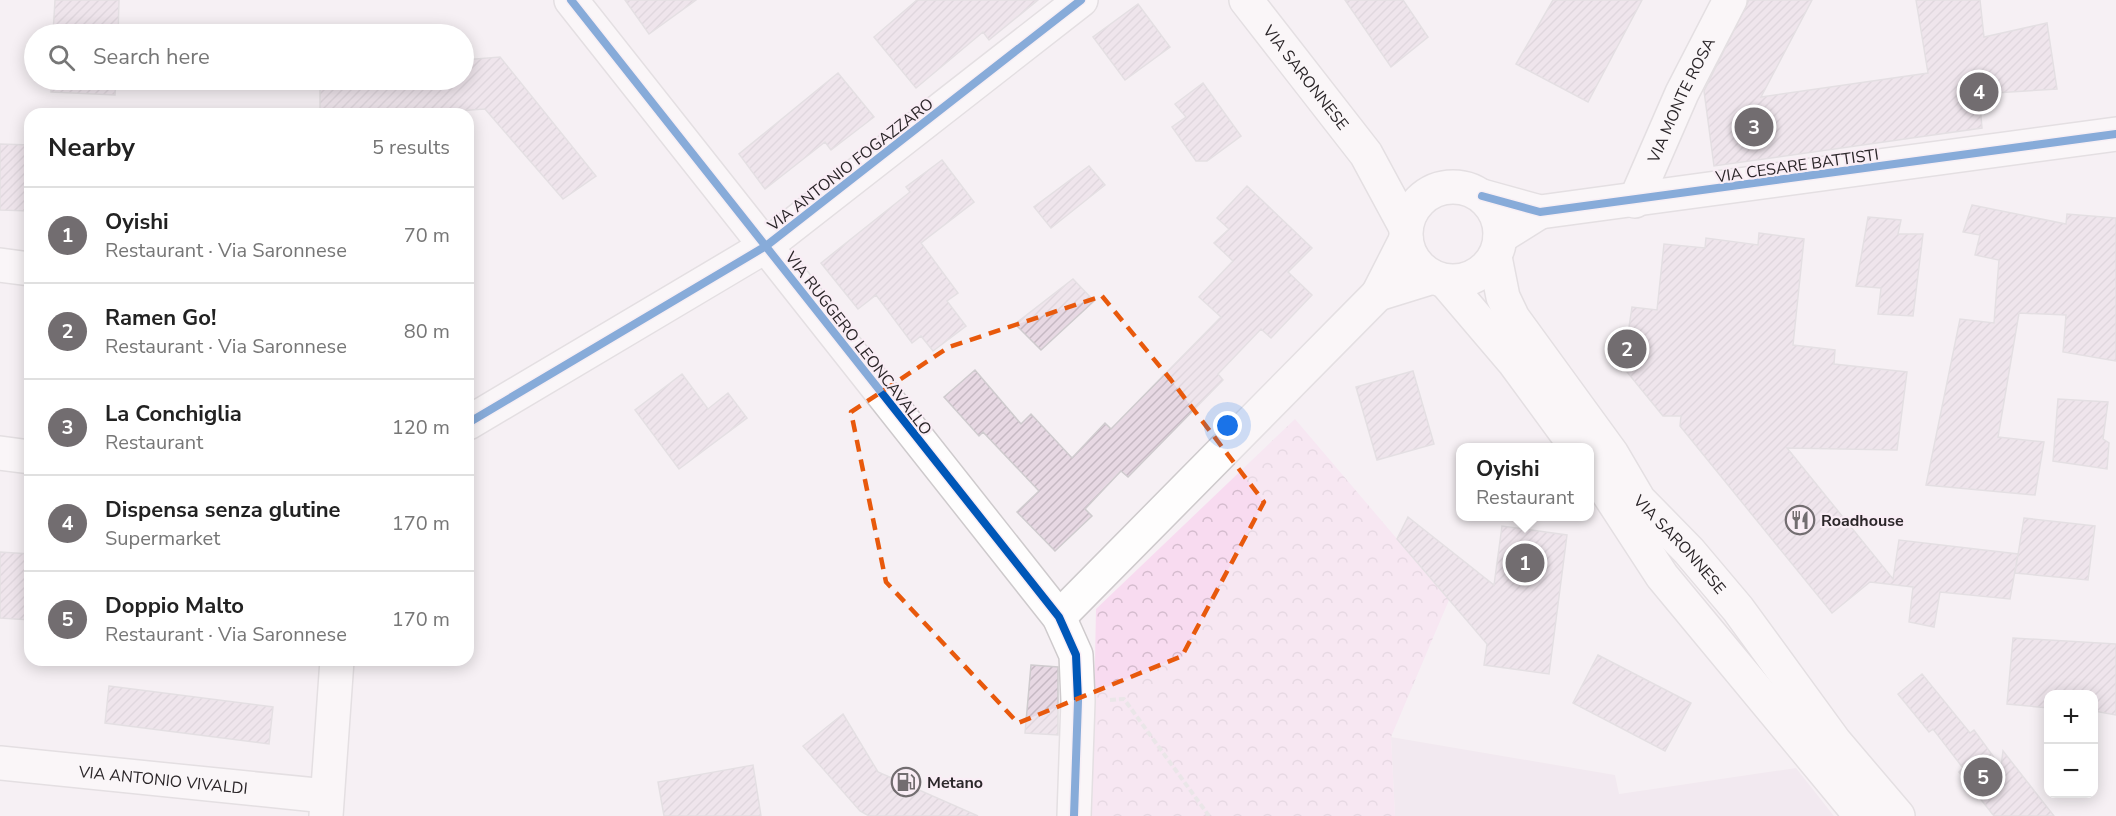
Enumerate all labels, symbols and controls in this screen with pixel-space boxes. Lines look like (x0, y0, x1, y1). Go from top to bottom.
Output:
street label: VIA SARONNESE (1257, 20, 1353, 135)
search box (24, 24, 474, 90)
street label: VIA MONTE ROSA (1643, 34, 1721, 167)
icon: search (45, 41, 78, 74)
text: Search here (93, 42, 210, 72)
pin: 4 (1960, 70, 1998, 115)
street label: VIA ANTONIO FOGAZZARO (762, 93, 938, 237)
pin: 3 (1734, 104, 1774, 150)
text: Nearby (48, 130, 135, 165)
text: 5 results (372, 134, 450, 161)
street label: VIA CESARE BATTISTI (1713, 144, 1880, 188)
text: Oyishi (105, 207, 169, 237)
text: 1 (62, 222, 74, 249)
text: 70 m (404, 222, 450, 249)
text: Restaurant · Via Saronnese (105, 237, 347, 264)
street label: VIA RUGGERO LEONCAVALLO (779, 247, 937, 440)
text: Ramen Go! (105, 303, 216, 333)
text: 2 (62, 318, 74, 345)
text: 80 m (404, 318, 450, 345)
pin: 2 (1608, 326, 1646, 372)
text: Restaurant · Via Saronnese (105, 333, 347, 360)
text: La Conchiglia (105, 399, 242, 429)
your location (1213, 411, 1242, 440)
text: 3 (62, 414, 74, 441)
text: 120 m (392, 414, 450, 441)
text: Restaurant (105, 429, 203, 456)
popup (1456, 443, 1594, 521)
text: Oyishi (1476, 454, 1540, 484)
text: Restaurant (1476, 484, 1574, 511)
street label: VIA SARONNESE (1627, 490, 1731, 599)
text: Dispensa senza glutine (105, 495, 341, 525)
restaurant icon: Roadhouse (1784, 504, 1816, 536)
text: 4 (62, 510, 74, 537)
text: 170 m (392, 510, 450, 537)
place label: Roadhouse (1821, 510, 1904, 532)
text: Supermarket (105, 525, 220, 552)
pin: 1 (1506, 540, 1544, 586)
text: Doppio Malto (105, 591, 244, 621)
text: 5 (62, 606, 74, 633)
text: 170 m (392, 606, 450, 633)
text: Restaurant · Via Saronnese (105, 621, 347, 648)
map controls (2044, 690, 2098, 798)
button: + (2044, 690, 2098, 744)
button: − (2044, 744, 2098, 798)
pin: 5 (1964, 754, 2002, 800)
street label: VIA ANTONIO VIVALDI (77, 761, 249, 800)
fuel station icon: Metano (890, 766, 922, 798)
place label: Metano (927, 772, 983, 794)

